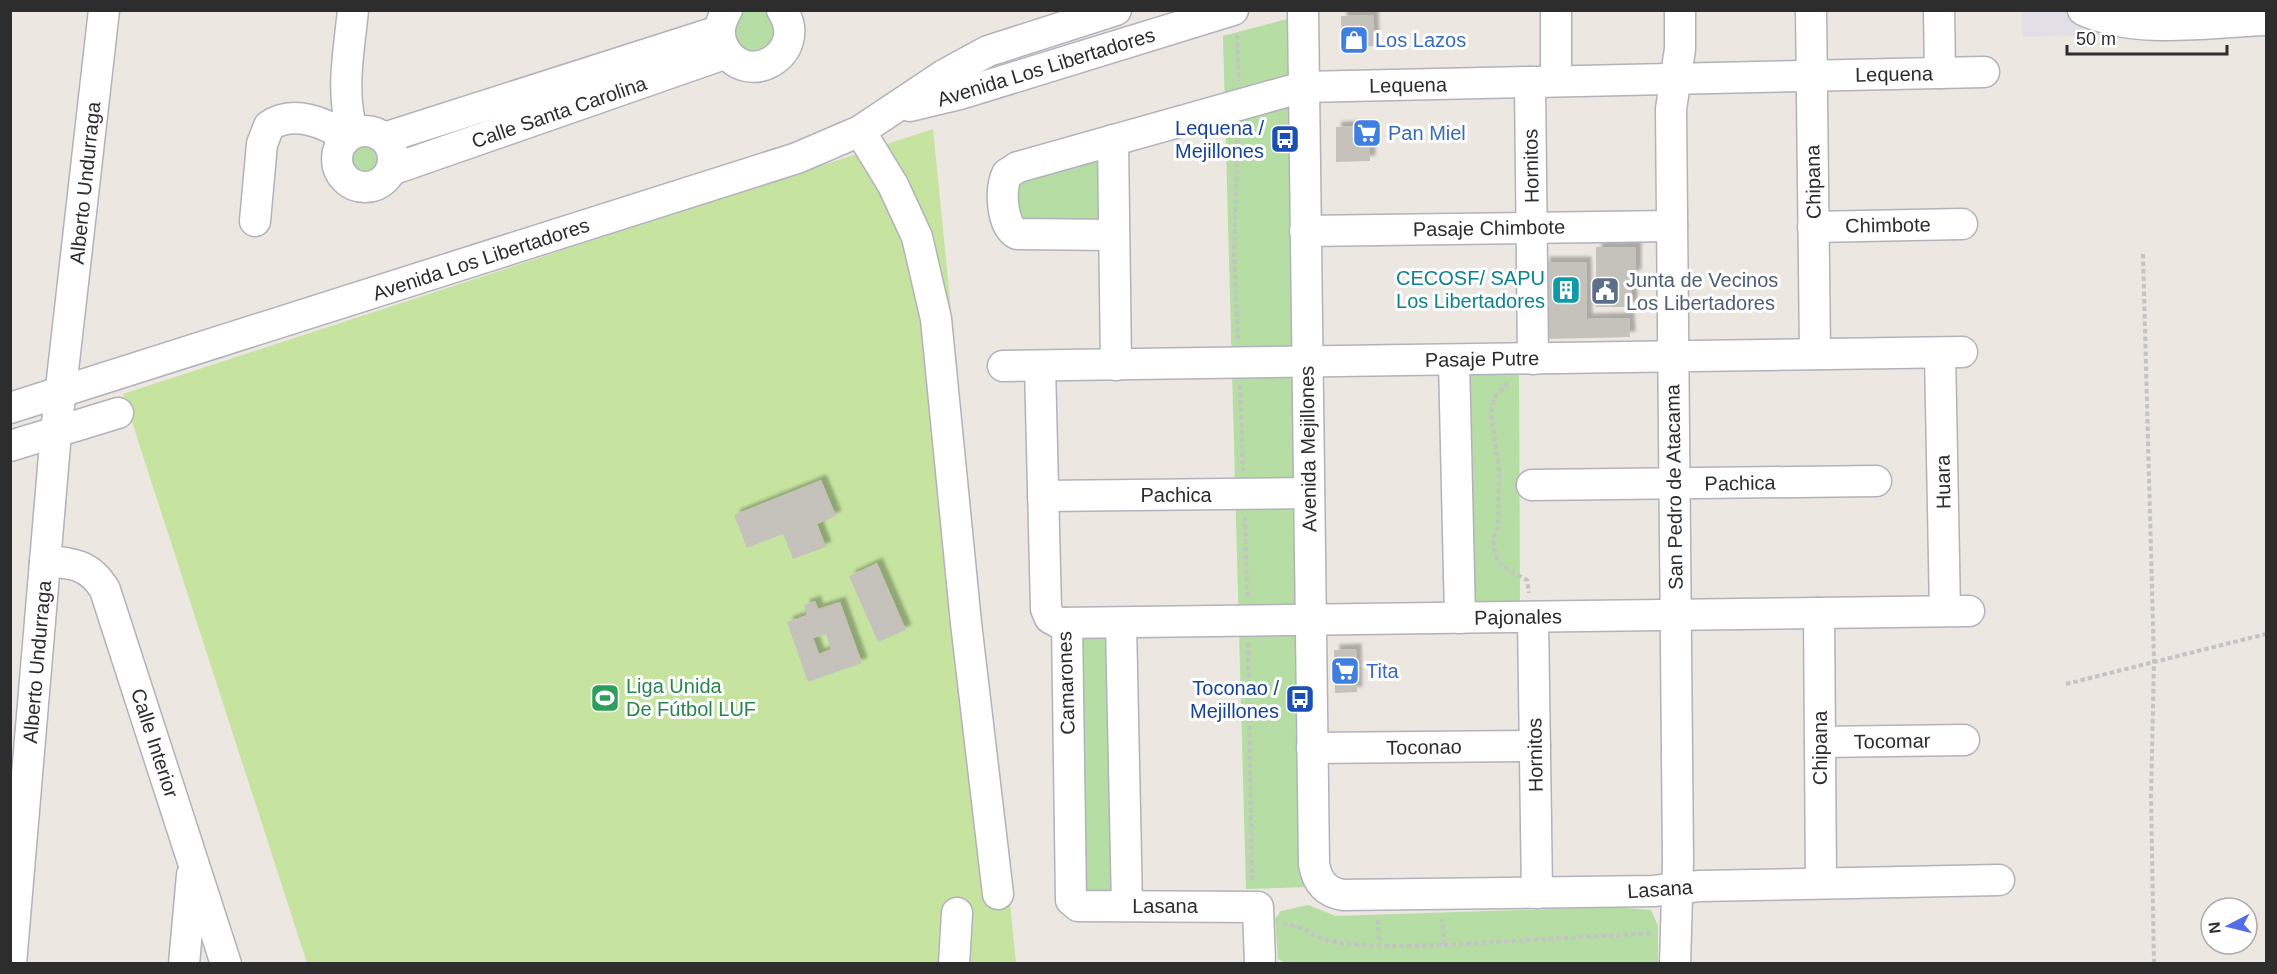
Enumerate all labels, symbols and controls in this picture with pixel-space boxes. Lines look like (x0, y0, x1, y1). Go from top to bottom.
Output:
scale bar (2067, 18, 2228, 56)
street label: Avenida Los Libertadores (934, 23, 1158, 111)
shop icon: Los Lazos (1338, 24, 1370, 56)
place label: Los Lazos (1375, 29, 1466, 51)
text: 50 m (2076, 29, 2116, 49)
street label: Lequena (1855, 62, 1934, 86)
street label: Calle Santa Carolina (469, 71, 650, 152)
street label: Lequena (1369, 73, 1448, 97)
street label: Alberto Undurraga (66, 100, 105, 265)
place label: Lequena / Mejillones (1175, 117, 1264, 162)
supermarket icon: Pan Miel (1351, 117, 1383, 149)
place label: Pan Miel (1388, 122, 1466, 144)
bus stop icon: Lequena / Mejillones (1269, 123, 1301, 155)
street label: Hornitos (1519, 129, 1543, 203)
street label: Chipana (1801, 144, 1825, 219)
street label: Chimbote (1845, 213, 1931, 237)
street label: Avenida Los Libertadores (370, 214, 592, 304)
street label: Pasaje Chimbote (1413, 216, 1565, 240)
place label: CECOSF/ SAPU Los Libertadores (1396, 267, 1545, 312)
place label: Junta de Vecinos Los Libertadores (1626, 269, 1778, 314)
building icon: CECOSF/ SAPU Los Libertadores (1550, 274, 1582, 306)
public building icon: Junta de Vecinos Los Libertadores (1589, 275, 1621, 307)
street label: Pasaje Putre (1425, 347, 1539, 371)
street label: Avenida Mejillones (1296, 366, 1320, 532)
street label: San Pedro de Atacama (1661, 383, 1687, 590)
street label: Huara (1932, 454, 1954, 509)
street label: Pachica (1704, 471, 1777, 495)
street label: Pachica (1140, 484, 1212, 506)
street label: Alberto Undurraga (19, 579, 55, 744)
street label: Pajonales (1474, 605, 1562, 629)
street label: Camarones (1053, 631, 1079, 735)
supermarket icon: Tita (1329, 655, 1361, 687)
place label: Tita (1366, 660, 1399, 682)
place label: Liga Unida De Fútbol LUF (626, 675, 756, 720)
place label: Toconao / Mejillones (1190, 677, 1279, 722)
sports icon: Liga Unida De Fútbol LUF (589, 682, 621, 714)
bus stop icon: Toconao / Mejillones (1284, 683, 1316, 715)
street label: Calle Interior (127, 686, 183, 801)
street label: Chipana (1809, 710, 1831, 785)
street label: Hornitos (1523, 718, 1547, 792)
street label: Tocomar (1853, 729, 1931, 753)
street label: Toconao (1386, 735, 1462, 759)
street label: Lasana (1627, 876, 1694, 902)
street label: Lasana (1132, 895, 1199, 917)
north arrow (2199, 896, 2259, 956)
text: N (2205, 921, 2224, 935)

